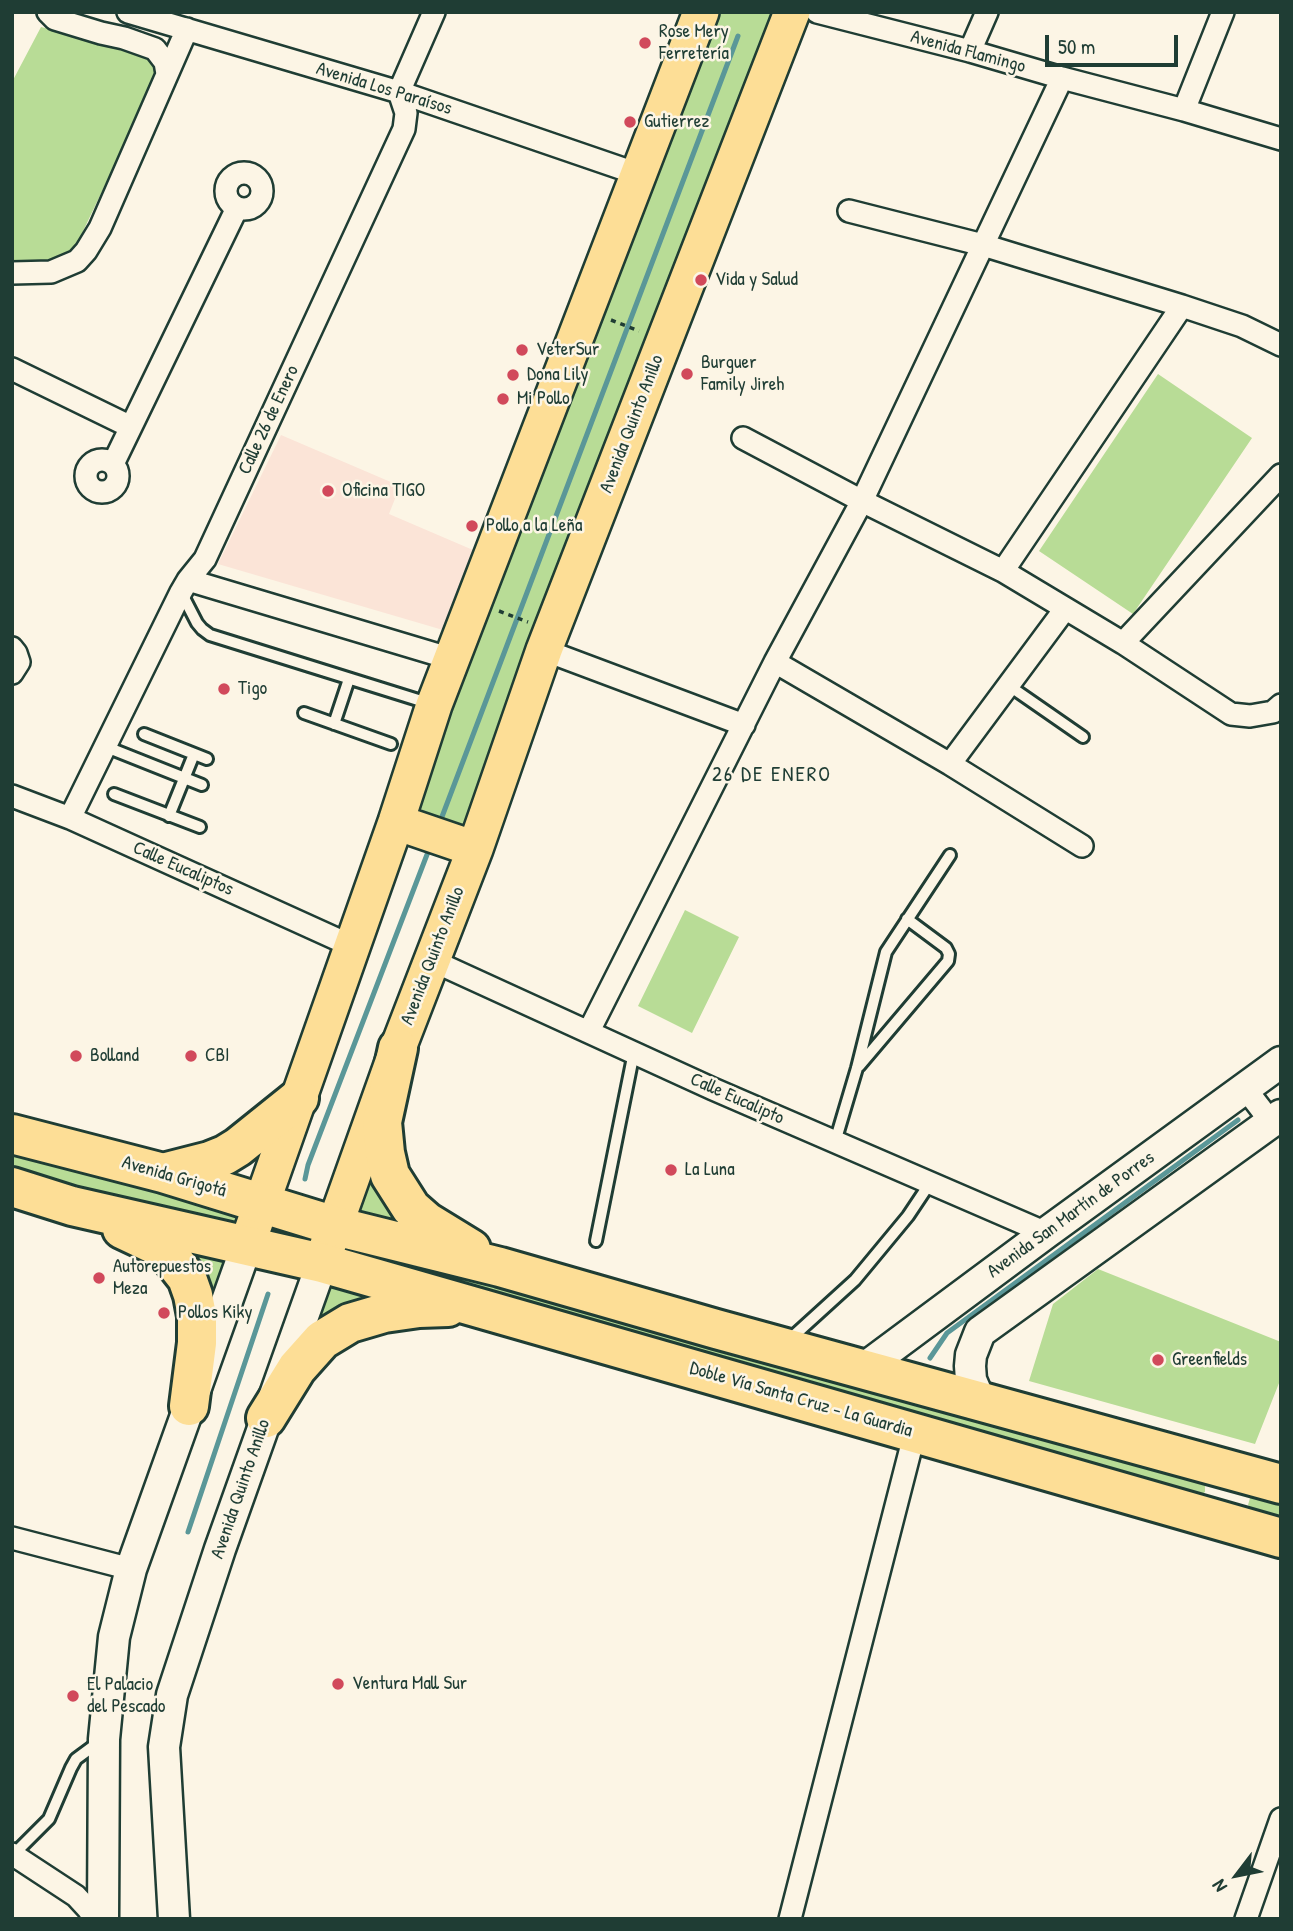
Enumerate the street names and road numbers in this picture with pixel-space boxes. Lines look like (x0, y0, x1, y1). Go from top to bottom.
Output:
street label: Avenida Flamingo (908, 26, 1028, 78)
street label: Avenida Los Paraísos (313, 58, 455, 120)
street label: Avenida Quinto Anillo (595, 352, 669, 496)
street label: Calle 26 de Enero (234, 362, 304, 478)
street label: Calle Eucaliptos (129, 837, 237, 901)
street label: Avenida Quinto Anillo (396, 884, 470, 1028)
street label: Calle Eucalipto (686, 1068, 788, 1130)
street label: Avenida San Martín de Porres (983, 1147, 1159, 1283)
street label: Avenida Grigotá (119, 1151, 229, 1203)
street label: Doble Vía Santa Cruz - La Guardia (687, 1357, 915, 1443)
street label: Avenida Quinto Anillo (206, 1416, 276, 1562)

